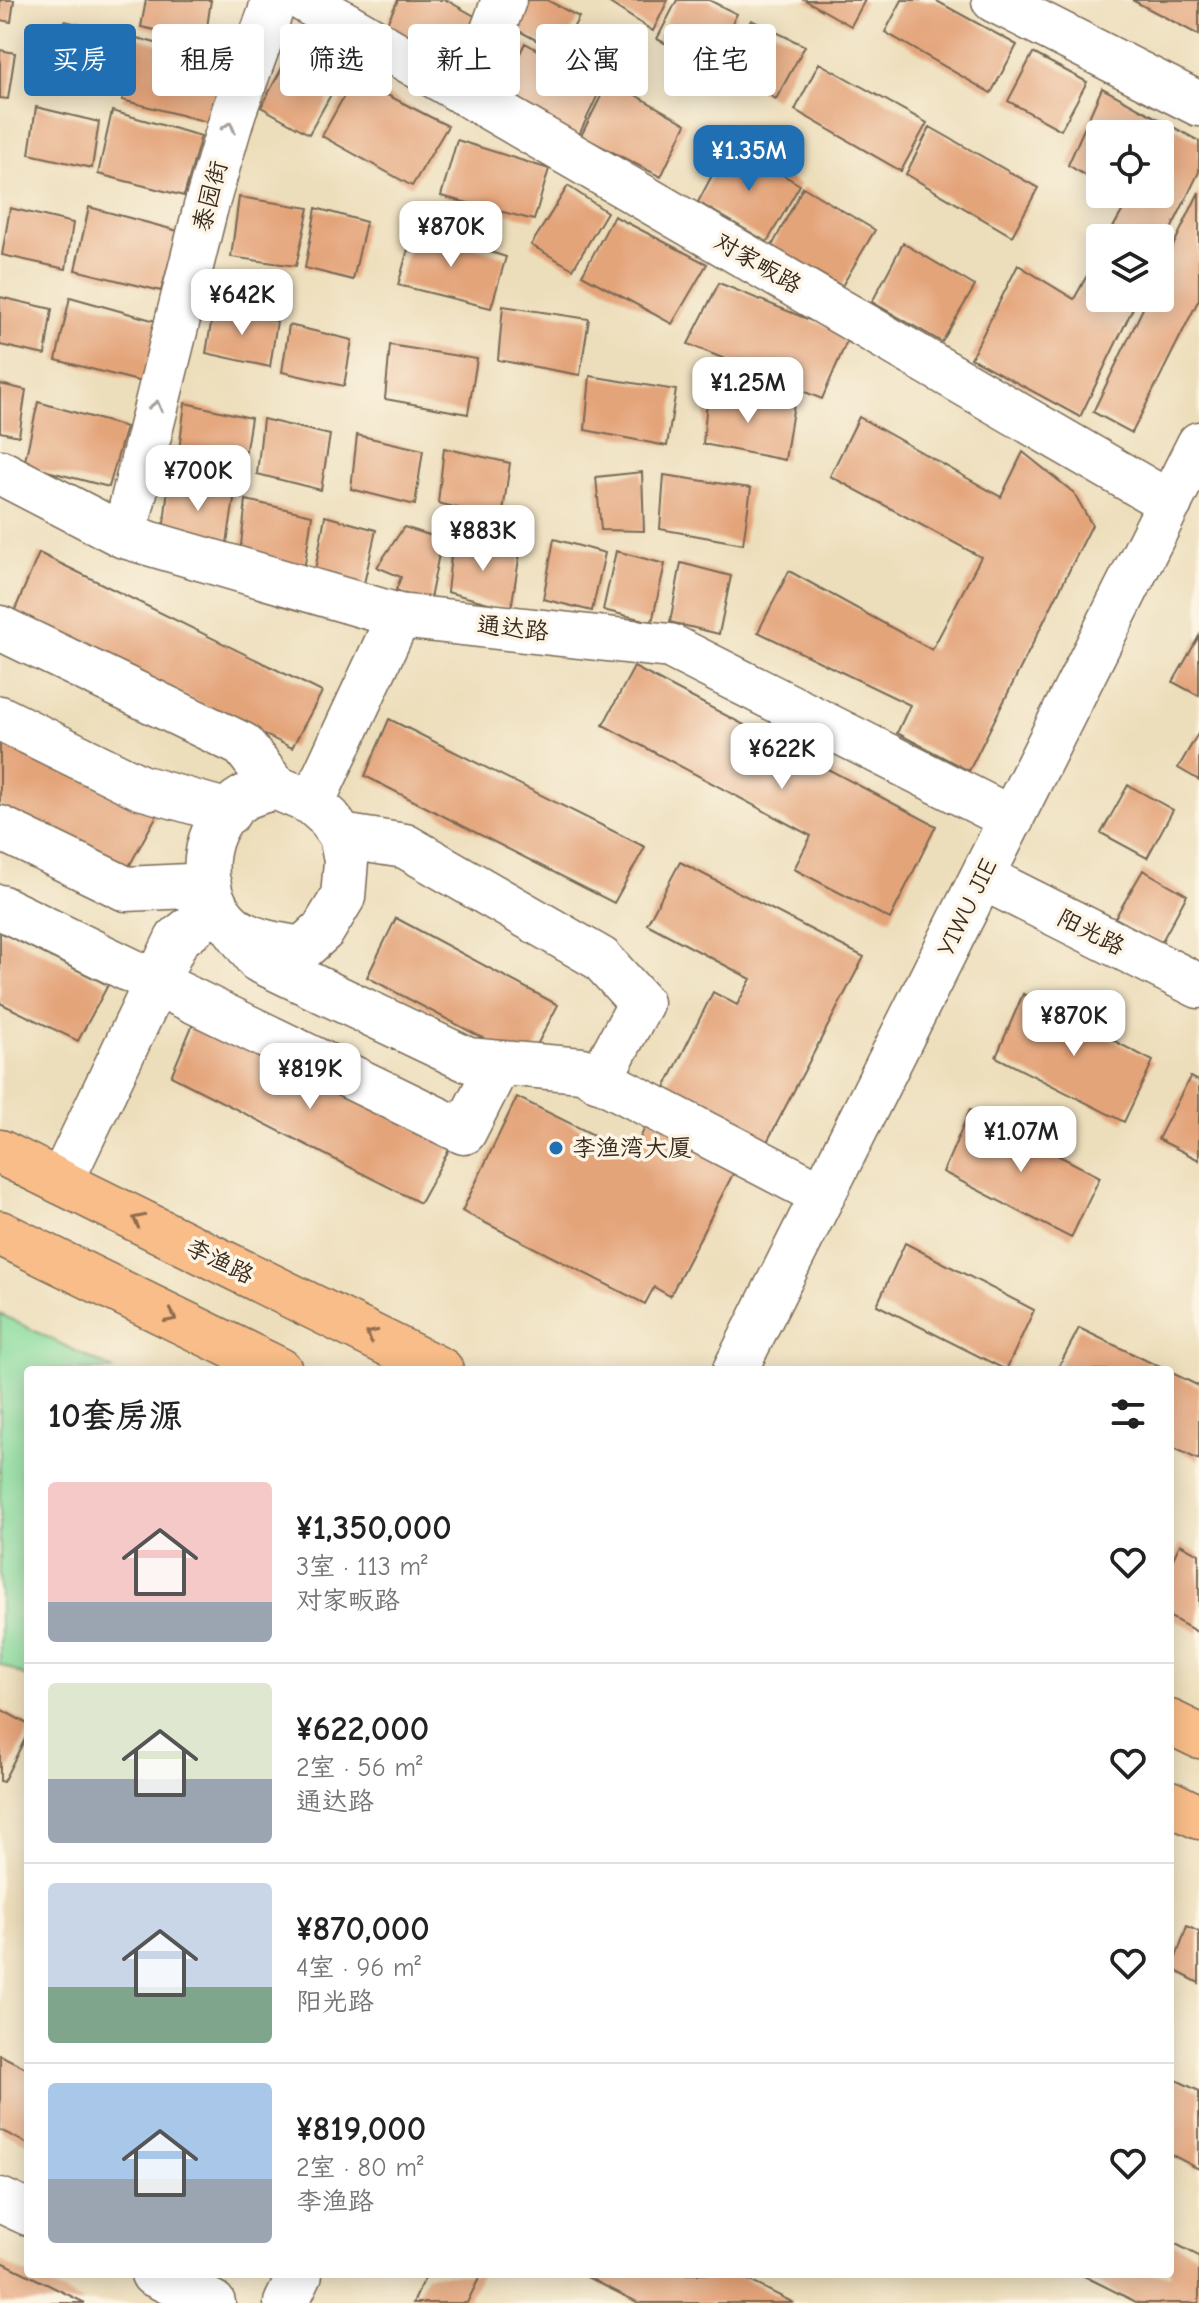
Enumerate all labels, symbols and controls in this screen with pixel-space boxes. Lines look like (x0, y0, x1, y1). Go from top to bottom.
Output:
chip: 买房 (24, 24, 136, 96)
chip: 租房 (152, 24, 264, 96)
chip: 筛选 (280, 24, 392, 96)
chip: 新上 (408, 24, 520, 96)
chip: 公寓 (536, 24, 648, 96)
chip: 住宅 (664, 24, 776, 96)
map controls (1086, 120, 1174, 312)
button: locate (1086, 120, 1174, 208)
one-way arrow (220, 121, 236, 135)
pin: ¥1.35M (684, 125, 814, 193)
text: ¥1.35M (711, 136, 787, 166)
street label: 泰园街 (187, 158, 233, 234)
pin: ¥870K (395, 201, 507, 269)
text: ¥870K (417, 212, 485, 242)
button: layers (1086, 224, 1174, 312)
street label: 对家畈路 (709, 227, 807, 299)
pin: ¥642K (186, 269, 298, 337)
text: ¥642K (209, 280, 275, 310)
pin: ¥1.25M (683, 357, 813, 425)
text: ¥1.25M (710, 368, 786, 398)
one-way arrow (147, 400, 164, 413)
pin: ¥700K (142, 445, 254, 513)
text: ¥700K (164, 456, 232, 486)
pin: ¥883K (427, 505, 539, 573)
text: ¥883K (450, 516, 516, 546)
street label: 通达路 (476, 610, 550, 646)
pin: ¥622K (726, 723, 838, 791)
text: ¥622K (749, 734, 815, 764)
street label: YIWU JIE (932, 854, 1002, 960)
street label: 阳光路 (1053, 903, 1129, 961)
pin: ¥870K (1018, 990, 1130, 1058)
text: ¥870K (1040, 1001, 1108, 1031)
pin: ¥819K (254, 1043, 366, 1111)
text: ¥819K (278, 1054, 342, 1084)
pin: ¥1.07M (956, 1106, 1086, 1174)
text: ¥1.07M (983, 1117, 1059, 1147)
place label: 李渔湾大厦 (572, 1134, 692, 1162)
marker: 李渔湾大厦 (547, 1139, 565, 1157)
one-way arrow (131, 1214, 146, 1230)
street label: 李渔路 (182, 1233, 258, 1289)
one-way arrow (162, 1307, 177, 1322)
one-way arrow (364, 1330, 379, 1345)
icon: filters (1106, 1392, 1150, 1436)
text: 10套房源 (48, 1396, 183, 1436)
text: ¥1,350,000 (296, 1508, 452, 1548)
icon: home (112, 1514, 208, 1610)
icon: heart (1106, 1540, 1150, 1584)
text: 3室 · 113 m² (296, 1552, 428, 1582)
text: 对家畈路 (296, 1586, 400, 1616)
text: ¥622,000 (296, 1709, 429, 1749)
icon: home (112, 1715, 208, 1811)
icon: heart (1106, 1741, 1150, 1785)
text: 2室 · 56 m² (296, 1753, 422, 1783)
text: 通达路 (296, 1787, 374, 1817)
text: ¥870,000 (296, 1909, 430, 1949)
icon: home (112, 1915, 208, 2011)
icon: heart (1106, 1941, 1150, 1985)
text: 4室 · 96 m² (296, 1953, 421, 1983)
text: 阳光路 (296, 1987, 374, 2017)
text: ¥819,000 (296, 2109, 426, 2149)
icon: home (112, 2115, 208, 2211)
icon: heart (1106, 2141, 1150, 2185)
text: 2室 · 80 m² (296, 2153, 423, 2183)
text: 李渔路 (296, 2187, 374, 2217)

